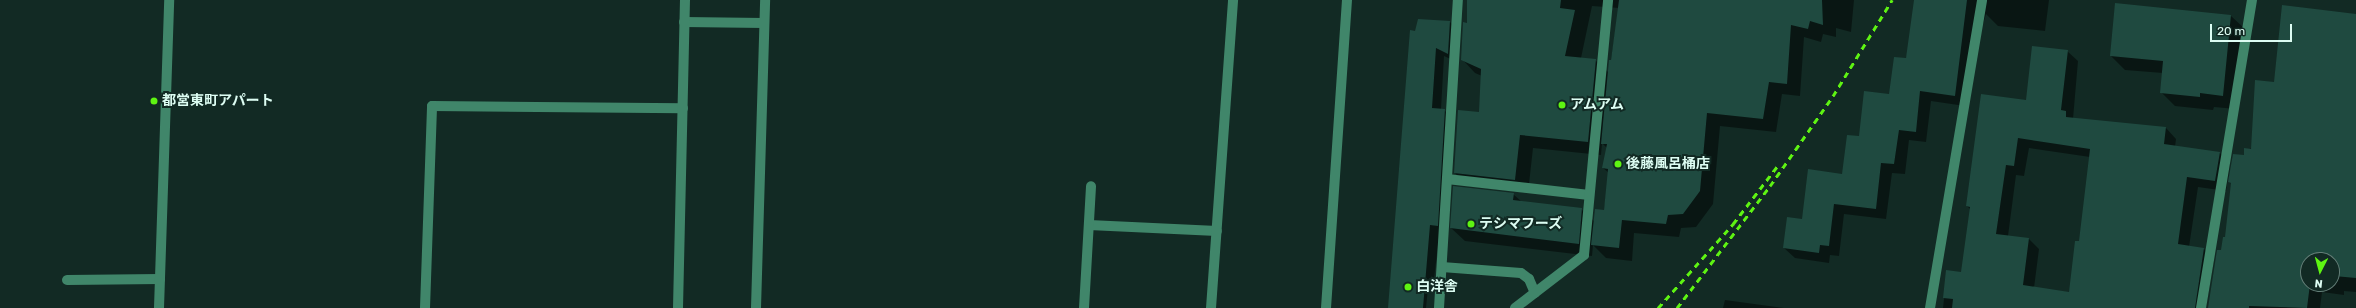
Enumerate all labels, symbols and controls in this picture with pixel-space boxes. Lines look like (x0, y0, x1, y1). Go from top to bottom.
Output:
scale bar (2212, 16, 2294, 42)
text: 20 m (2217, 24, 2245, 38)
place label: 都営東町アパート (162, 93, 274, 109)
marker: 都営東町アパート (149, 96, 159, 106)
place label: アムアム (1570, 97, 1626, 113)
marker: アムアム (1557, 100, 1567, 110)
place label: 後藤風呂桶店 (1626, 156, 1710, 172)
marker: 後藤風呂桶店 (1613, 159, 1623, 169)
place label: テシマフーズ (1479, 216, 1563, 232)
marker: テシマフーズ (1466, 219, 1476, 229)
north arrow (2300, 252, 2340, 292)
text: N (2314, 277, 2323, 290)
place label: 白洋舎 (1416, 279, 1458, 295)
marker: 白洋舎 (1403, 282, 1413, 292)

